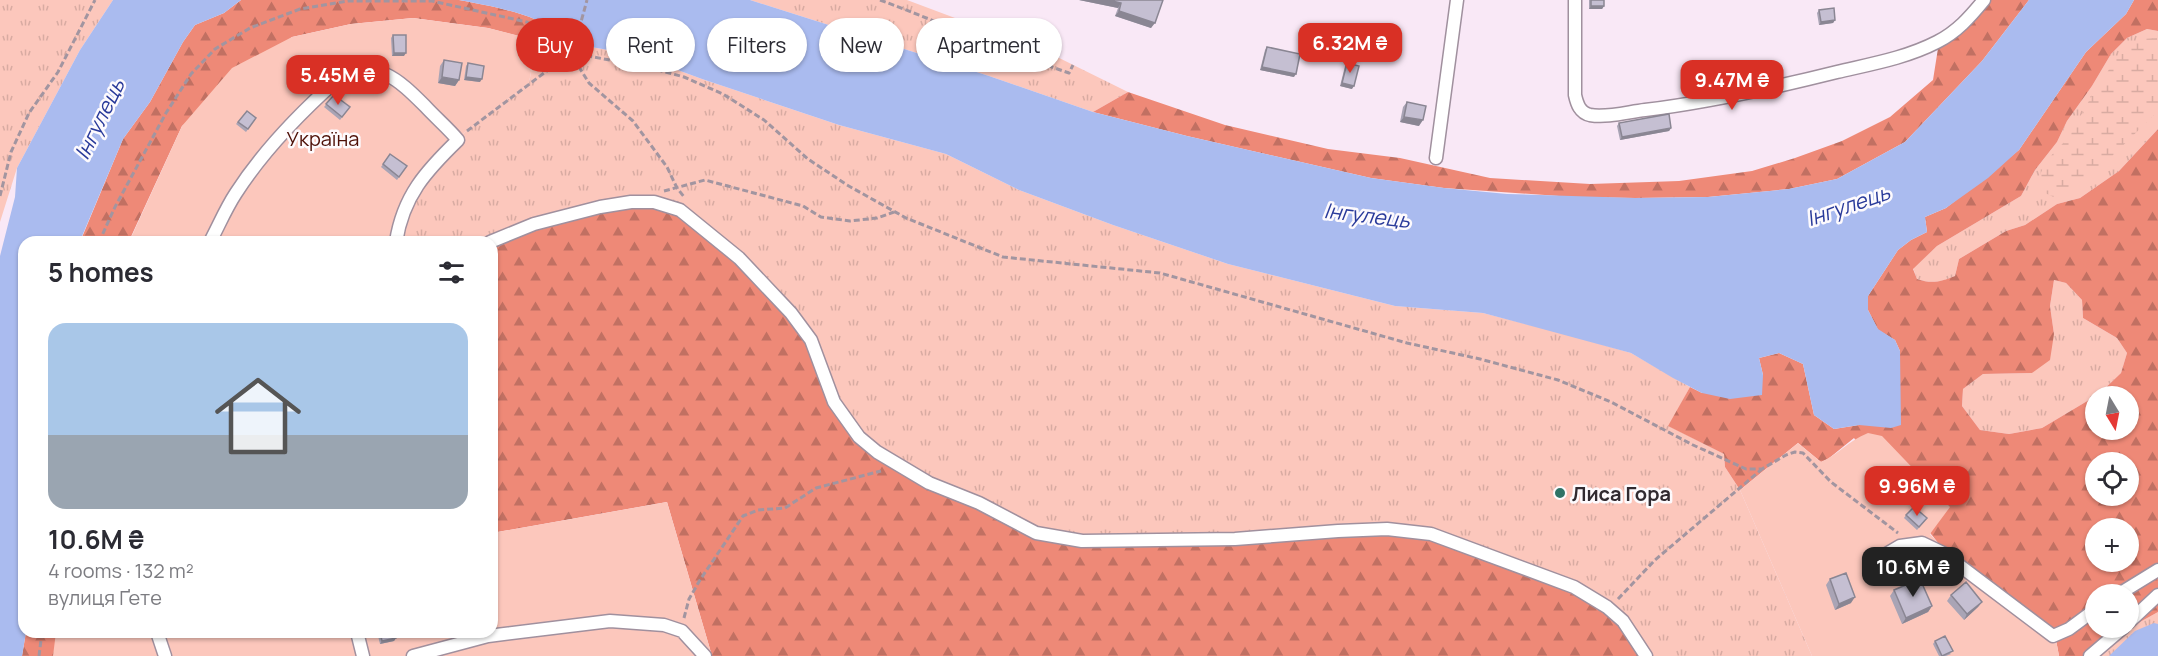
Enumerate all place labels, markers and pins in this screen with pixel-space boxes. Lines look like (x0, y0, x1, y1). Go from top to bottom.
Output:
pin: 6.32M ₴ (1295, 23, 1405, 74)
pin: 5.45M ₴ (283, 55, 393, 106)
pin: 9.47M ₴ (1677, 60, 1787, 111)
pin: 9.96M ₴ (1862, 466, 1972, 517)
place label: Лиса Гора (1572, 480, 1671, 507)
marker: Лиса Гора (1553, 486, 1567, 500)
pin: 10.6M ₴ (1858, 547, 1968, 598)

